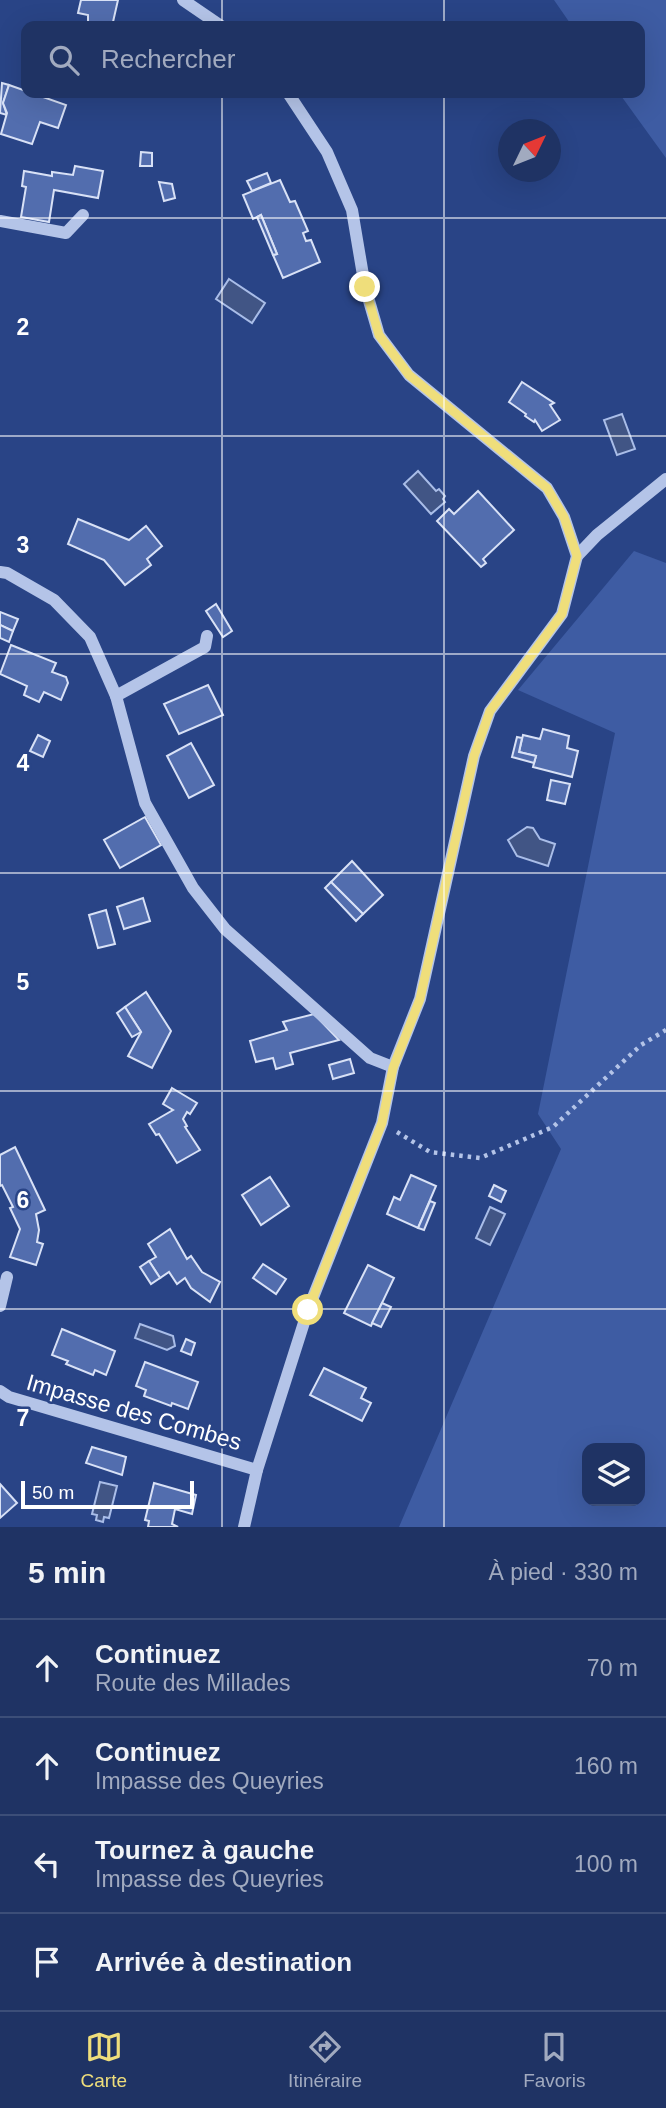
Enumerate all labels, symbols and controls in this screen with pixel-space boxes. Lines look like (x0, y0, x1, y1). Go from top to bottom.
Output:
search box (21, 21, 645, 98)
icon: search (45, 41, 83, 79)
text: Rechercher (101, 44, 235, 74)
north arrow (498, 119, 561, 182)
route end (349, 271, 380, 302)
text: 2 (17, 314, 29, 340)
text: 3 (17, 532, 29, 558)
text: 4 (17, 750, 30, 776)
text: 5 (17, 969, 30, 995)
text: 6 (17, 1187, 29, 1213)
route start (292, 1294, 323, 1325)
street label: Impasse des Combes (24, 1369, 244, 1455)
text: 7 (17, 1405, 29, 1431)
map controls (582, 1443, 645, 1506)
button: layers (582, 1443, 645, 1506)
scale bar (21, 1478, 194, 1510)
text: 50 m (32, 1482, 74, 1503)
text: 5 min (28, 1556, 106, 1589)
text: À pied · 330 m (488, 1559, 638, 1585)
text: Continuez (95, 1639, 221, 1669)
icon: ahead (28, 1649, 66, 1687)
text: 70 m (587, 1655, 638, 1681)
text: Route des Millades (95, 1670, 291, 1696)
text: Continuez (95, 1737, 221, 1767)
icon: ahead (28, 1747, 66, 1785)
text: 160 m (574, 1753, 638, 1779)
text: Impasse des Queyries (95, 1768, 324, 1794)
text: Tournez à gauche (95, 1835, 314, 1865)
icon: left (28, 1845, 66, 1883)
text: 100 m (574, 1851, 638, 1877)
text: Impasse des Queyries (95, 1866, 324, 1892)
icon: arrive (28, 1943, 66, 1981)
text: Arrivée à destination (95, 1947, 352, 1977)
tab: Carte (81, 2028, 127, 2092)
tab: Itinéraire (288, 2028, 362, 2092)
tab: Favoris (523, 2028, 585, 2092)

